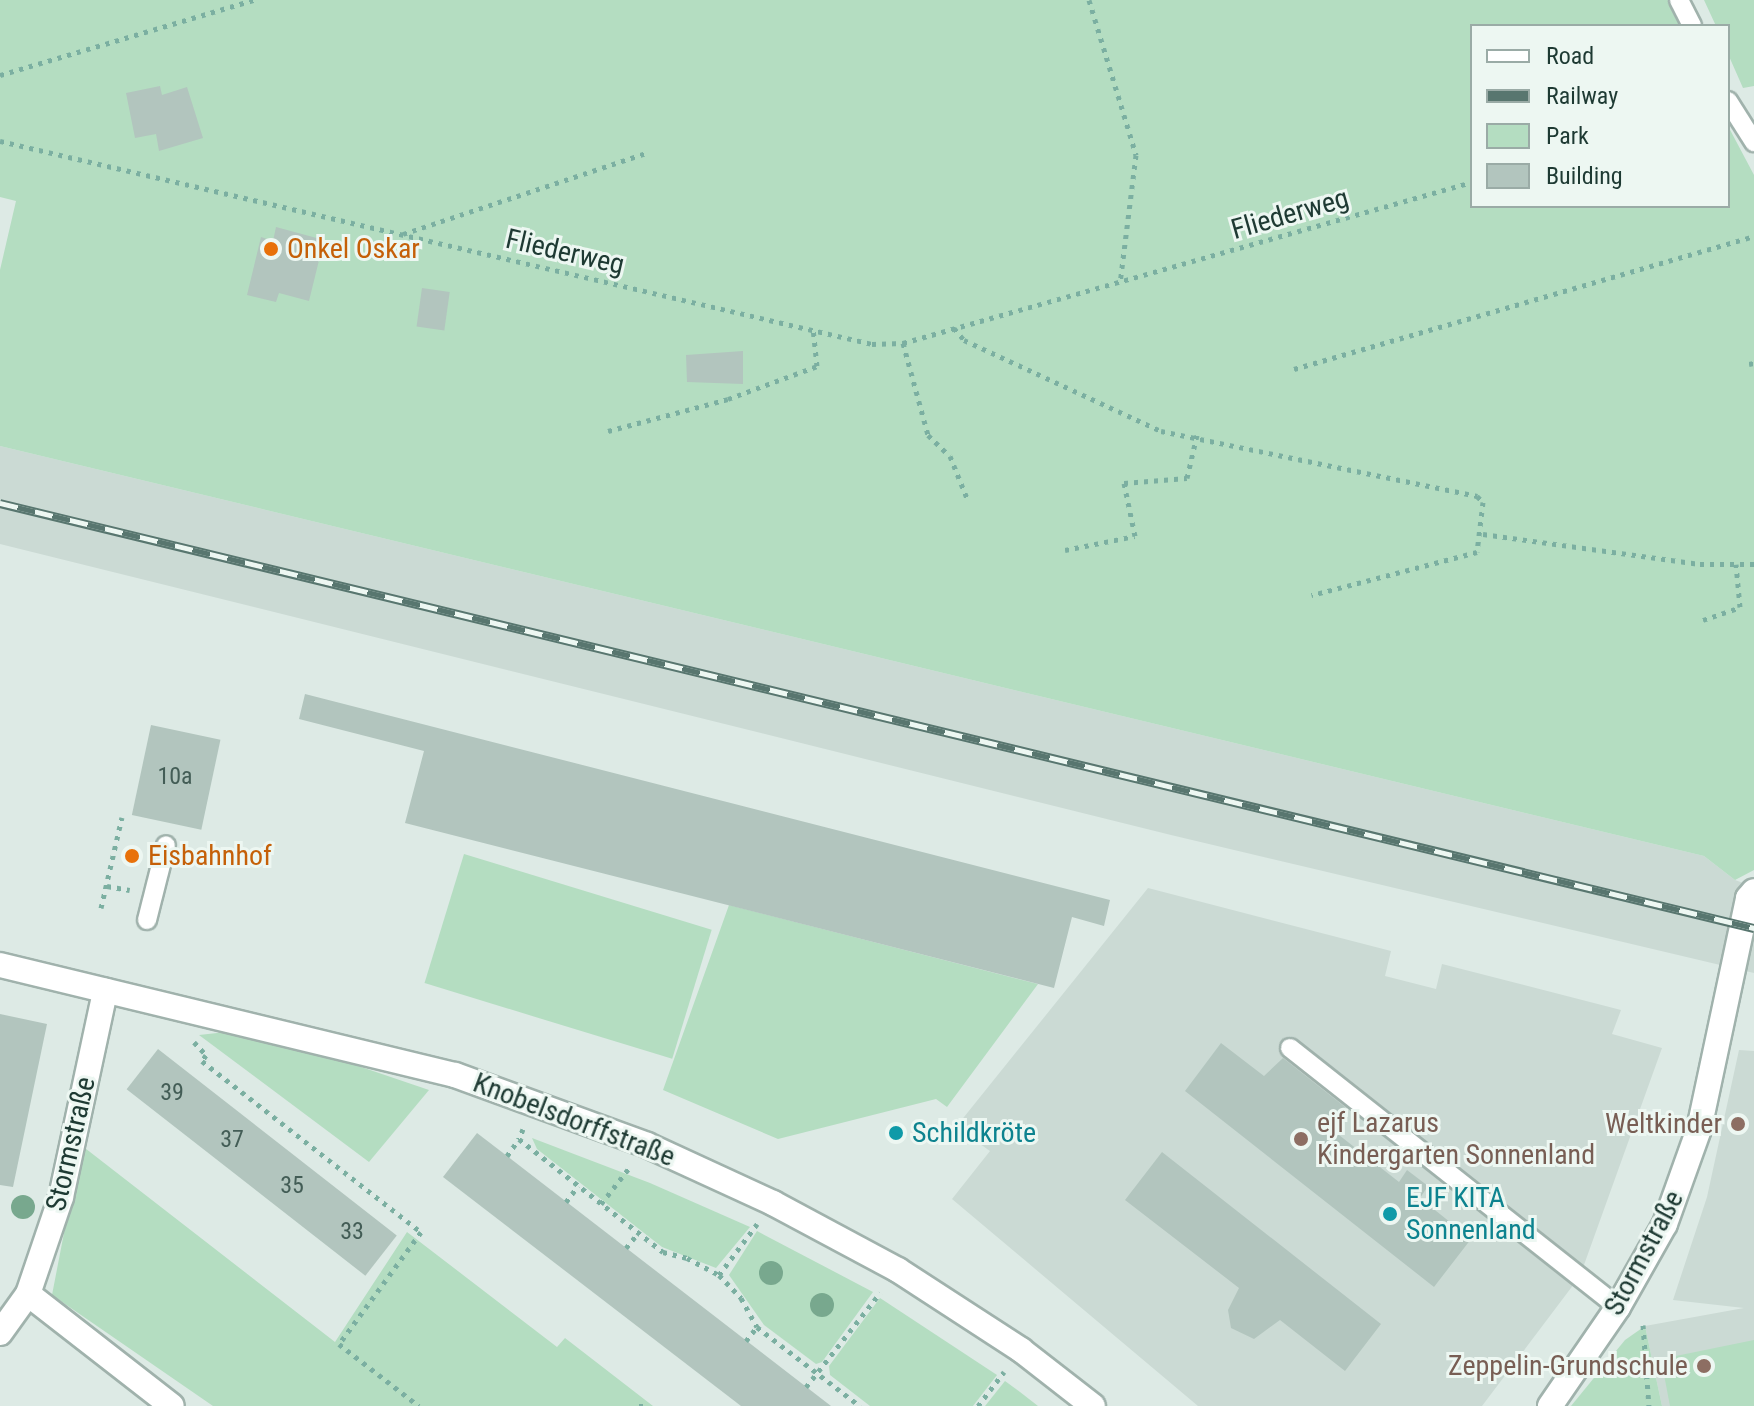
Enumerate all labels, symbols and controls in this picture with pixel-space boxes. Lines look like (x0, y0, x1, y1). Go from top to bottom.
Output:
legend (1470, 24, 1730, 208)
text: Road (1546, 42, 1594, 70)
text: Railway (1546, 82, 1618, 110)
text: Park (1546, 122, 1589, 150)
text: Building (1546, 162, 1623, 190)
street label: Fliederweg (1228, 181, 1352, 247)
street label: Fliederweg (503, 222, 627, 282)
place label: Onkel Oskar (287, 232, 420, 266)
marker: Onkel Oskar (262, 240, 280, 258)
house number: 10a (157, 763, 193, 791)
place label: Eisbahnhof (148, 839, 272, 873)
marker: Eisbahnhof (123, 847, 141, 865)
street label: Knobelsdorffstraße (468, 1066, 680, 1174)
street label: Stormstraße (39, 1074, 103, 1214)
house number: 39 (160, 1079, 184, 1107)
place label: ejf Lazarus Kindergarten Sonnenland (1317, 1106, 1595, 1172)
place label: Weltkinder (1605, 1107, 1722, 1141)
marker: Weltkinder (1729, 1115, 1747, 1133)
place label: Schildkröte (912, 1116, 1036, 1150)
marker: Schildkröte (887, 1124, 905, 1142)
house number: 37 (220, 1126, 244, 1154)
marker: ejf Lazarus Kindergarten Sonnenland (1292, 1130, 1310, 1148)
house number: 35 (280, 1172, 304, 1200)
place label: EJF KITA Sonnenland (1406, 1181, 1536, 1247)
street label: Stormstraße (1597, 1185, 1691, 1321)
marker: EJF KITA Sonnenland (1381, 1205, 1399, 1223)
house number: 33 (340, 1218, 364, 1246)
place label: Zeppelin-Grundschule (1448, 1349, 1688, 1383)
marker: Zeppelin-Grundschule (1695, 1357, 1713, 1375)

